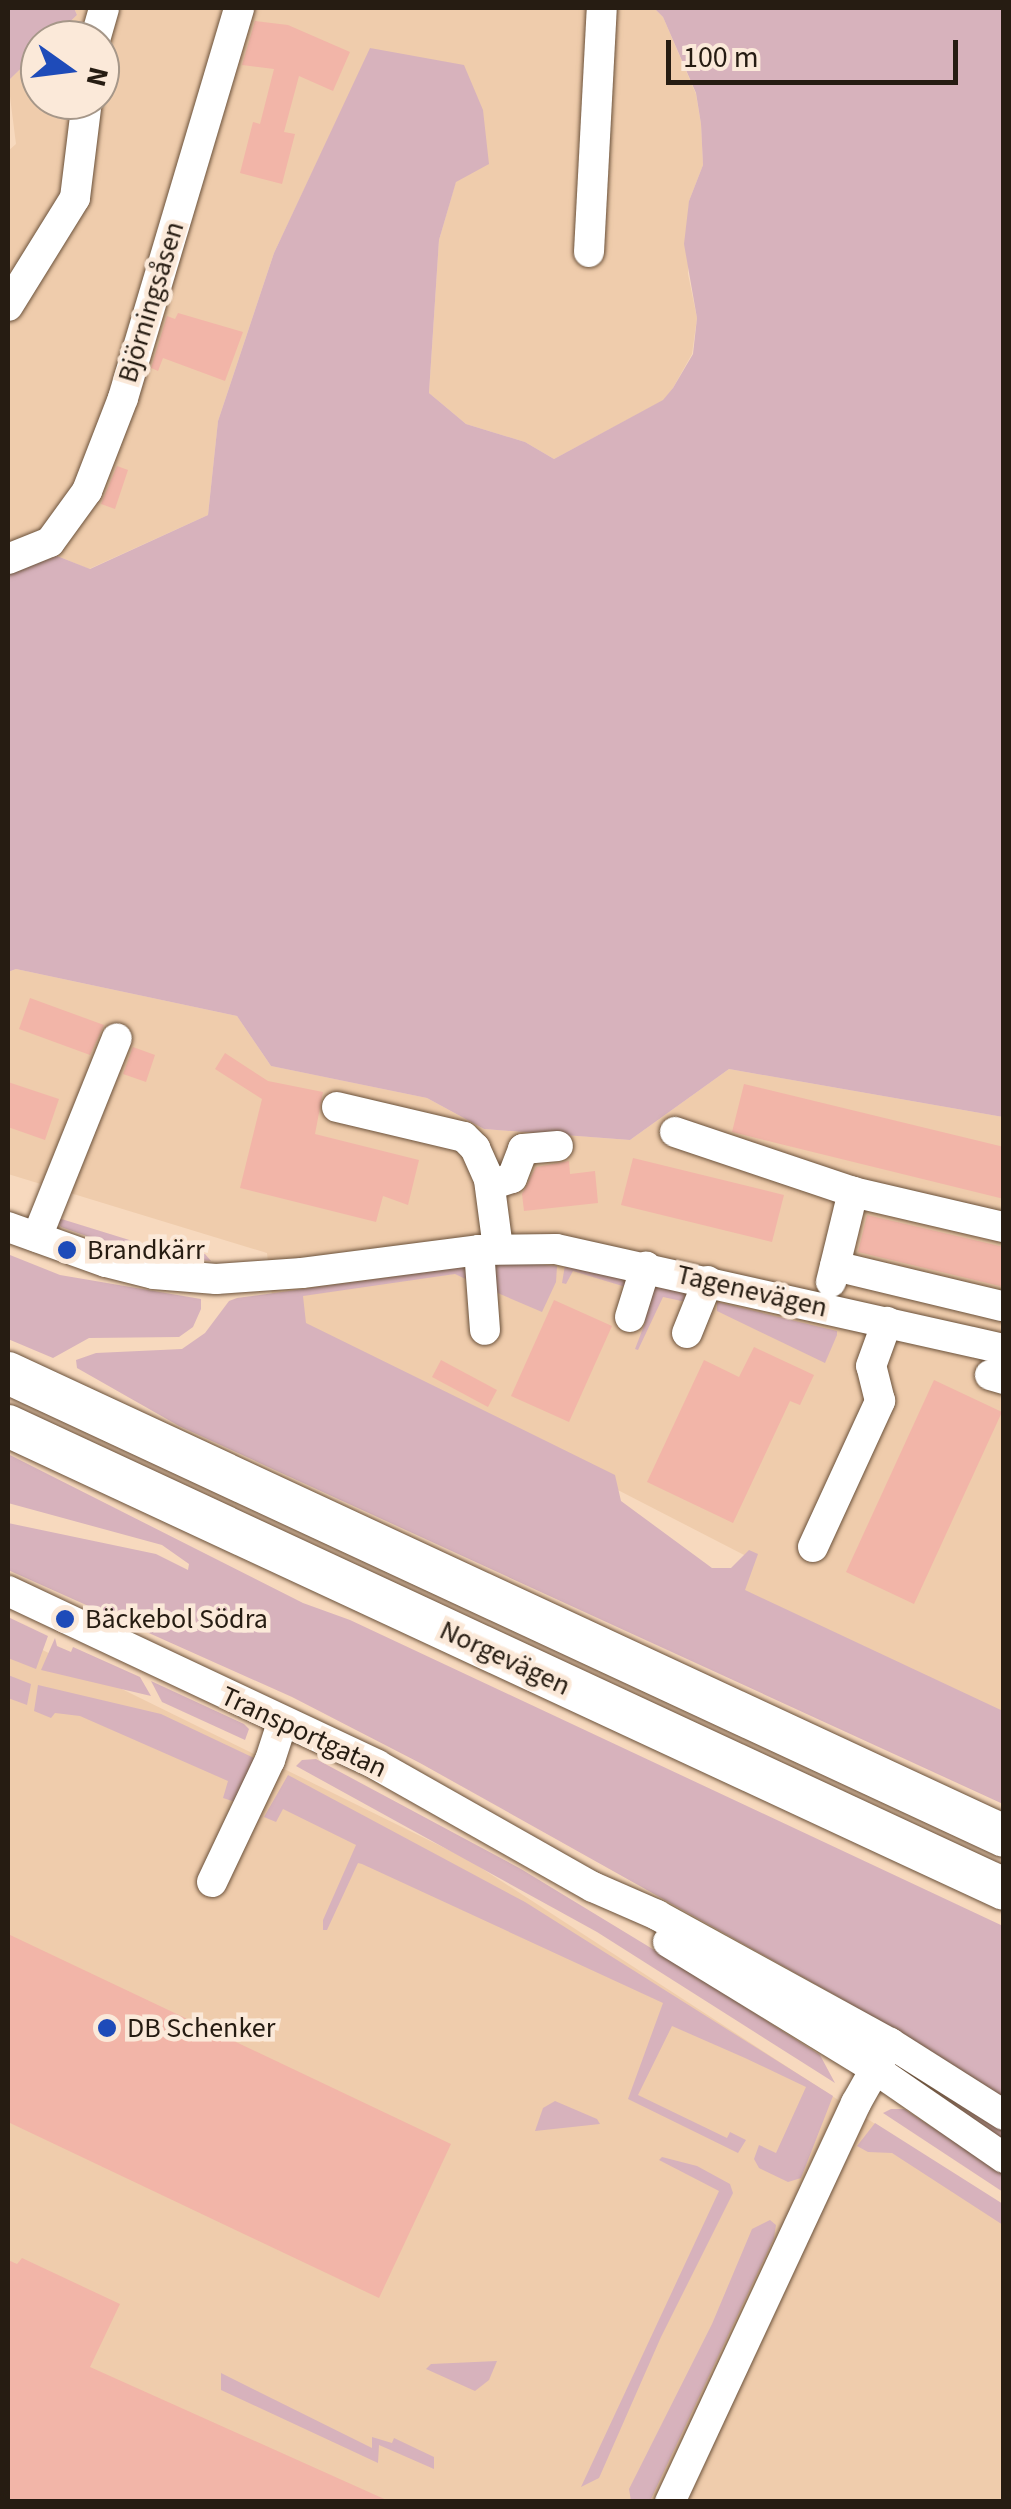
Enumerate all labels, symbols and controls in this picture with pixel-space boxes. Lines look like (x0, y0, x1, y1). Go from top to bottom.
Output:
north arrow (20, 20, 120, 120)
scale bar (671, 20, 964, 82)
text: 100 m (683, 36, 759, 79)
text: N (76, 63, 119, 91)
street label: Björningsåsen (111, 217, 191, 387)
place label: Brandkärr (87, 1233, 205, 1267)
marker: Brandkärr (56, 1239, 78, 1261)
street label: Tagenevägen (673, 1257, 831, 1325)
place label: Bäckebol Södra (85, 1602, 268, 1636)
marker: Bäckebol Södra (54, 1608, 76, 1630)
street label: Norgevägen (434, 1613, 576, 1703)
street label: Transportgatan (216, 1679, 392, 1785)
place label: DB Schenker (127, 2011, 275, 2045)
marker: DB Schenker (96, 2017, 118, 2039)

